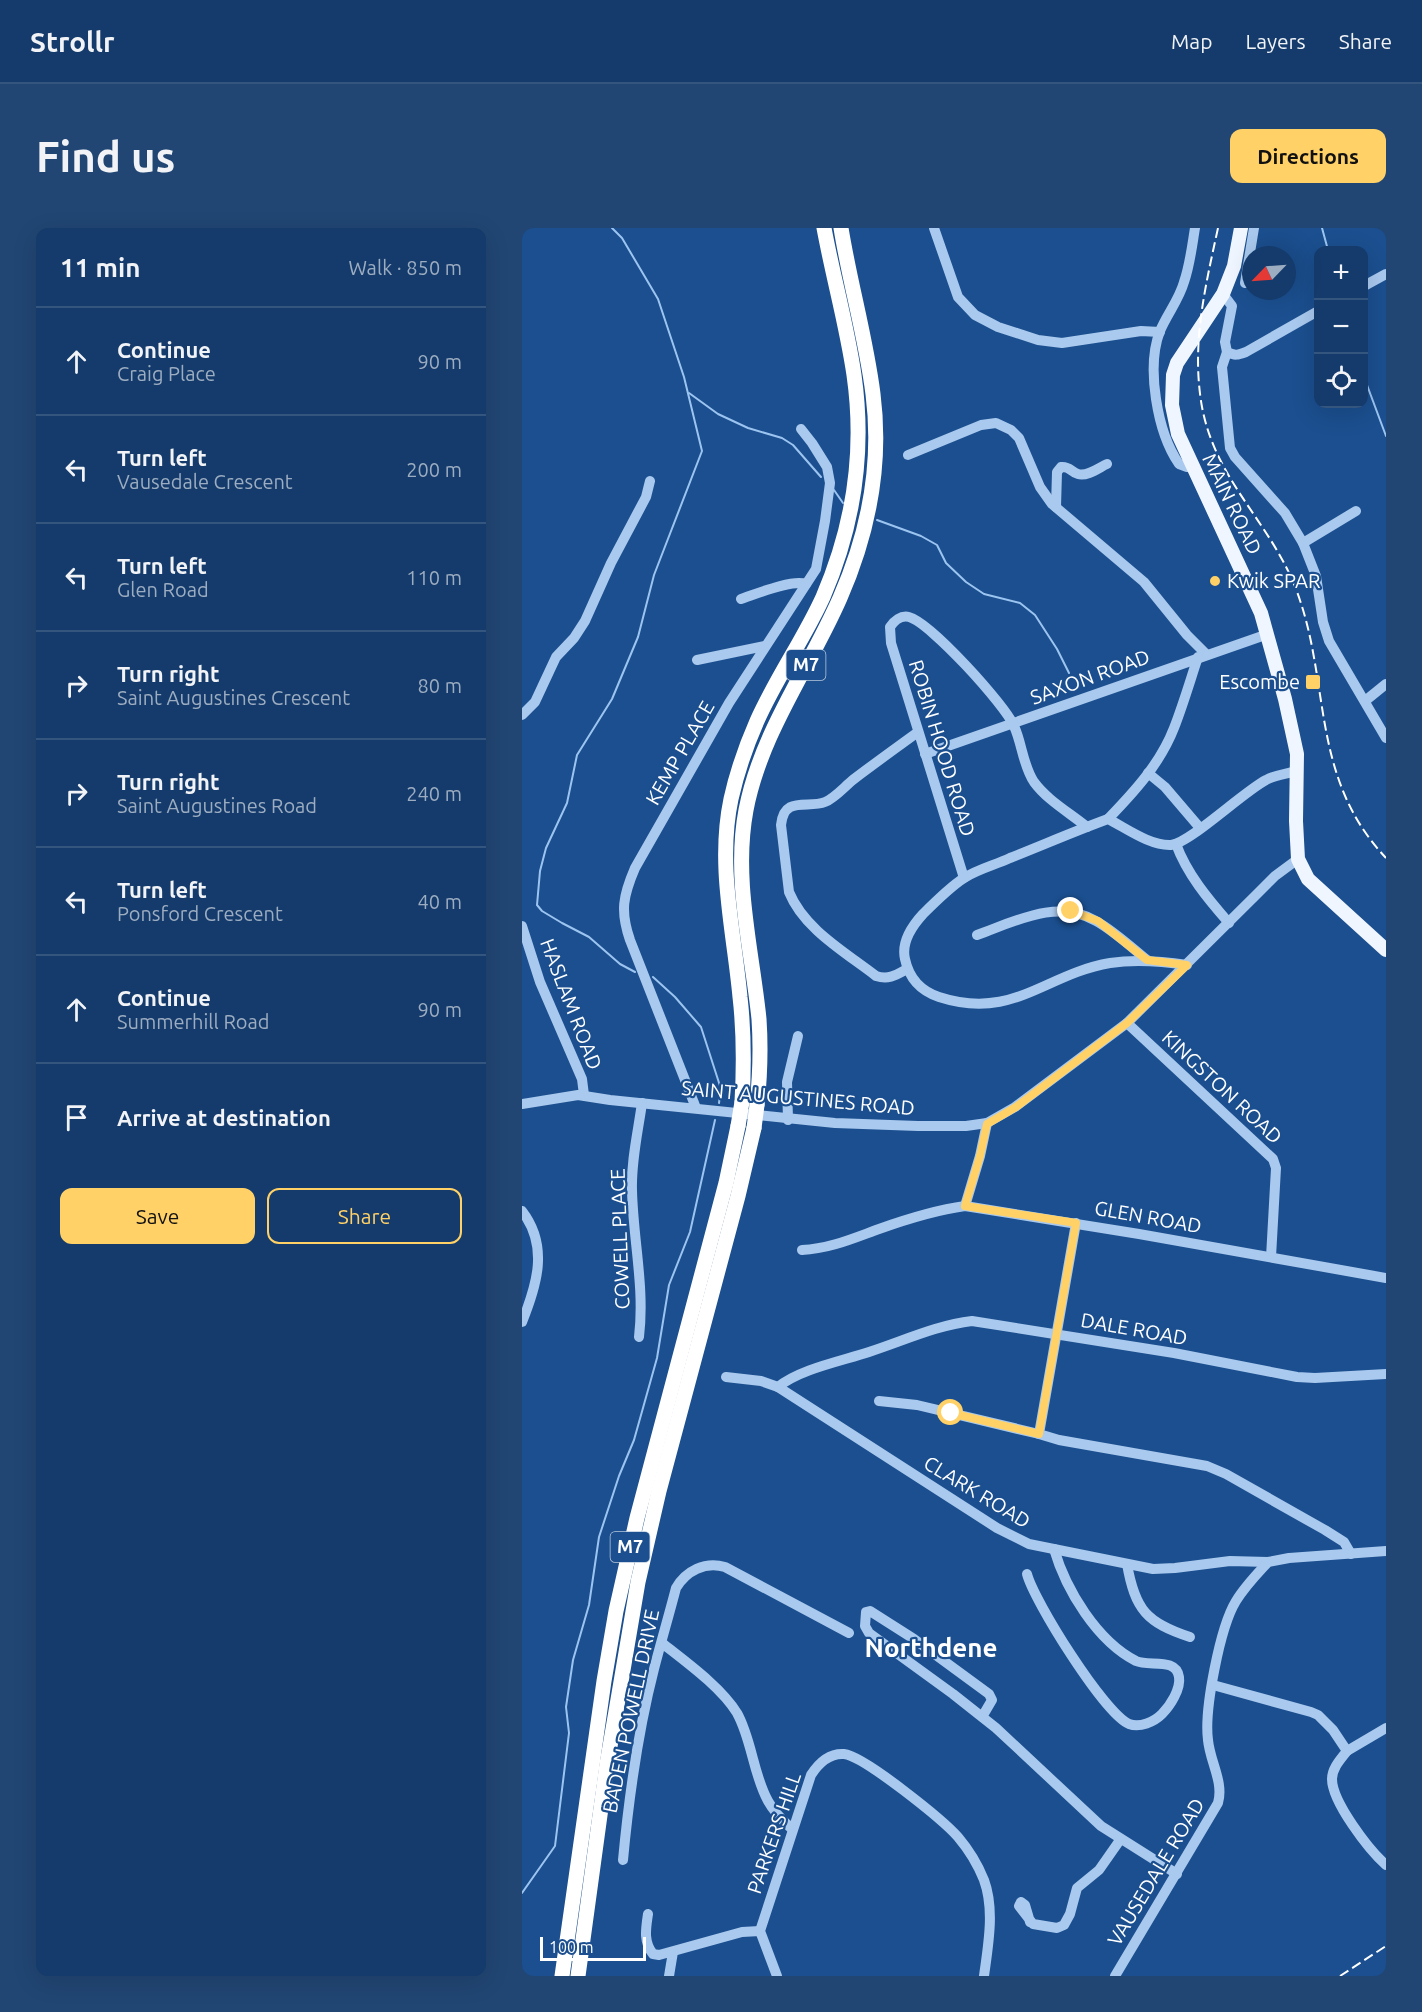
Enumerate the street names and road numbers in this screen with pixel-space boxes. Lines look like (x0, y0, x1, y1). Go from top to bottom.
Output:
street label: MAIN ROAD (1198, 450, 1267, 558)
street label: SAXON ROAD (1027, 644, 1153, 709)
road number: M7 (786, 650, 826, 680)
street label: ROBIN HOOD ROAD (905, 657, 980, 839)
street label: KEMP PLACE (641, 697, 719, 809)
street label: HASLAM ROAD (536, 935, 607, 1073)
street label: KINGSTON ROAD (1158, 1025, 1287, 1148)
street label: SAINT AUGUSTINES ROAD (680, 1076, 916, 1119)
street label: COWELL PLACE (606, 1168, 633, 1310)
street label: GLEN ROAD (1093, 1196, 1203, 1237)
street label: DALE ROAD (1079, 1308, 1189, 1349)
street label: CLARK ROAD (920, 1451, 1035, 1532)
road number: M7 (610, 1532, 650, 1562)
street label: BADEN POWELL DRIVE (598, 1607, 663, 1815)
street label: PARKERS HILL (742, 1769, 805, 1897)
street label: VAUSEDALE ROAD (1103, 1794, 1209, 1950)

